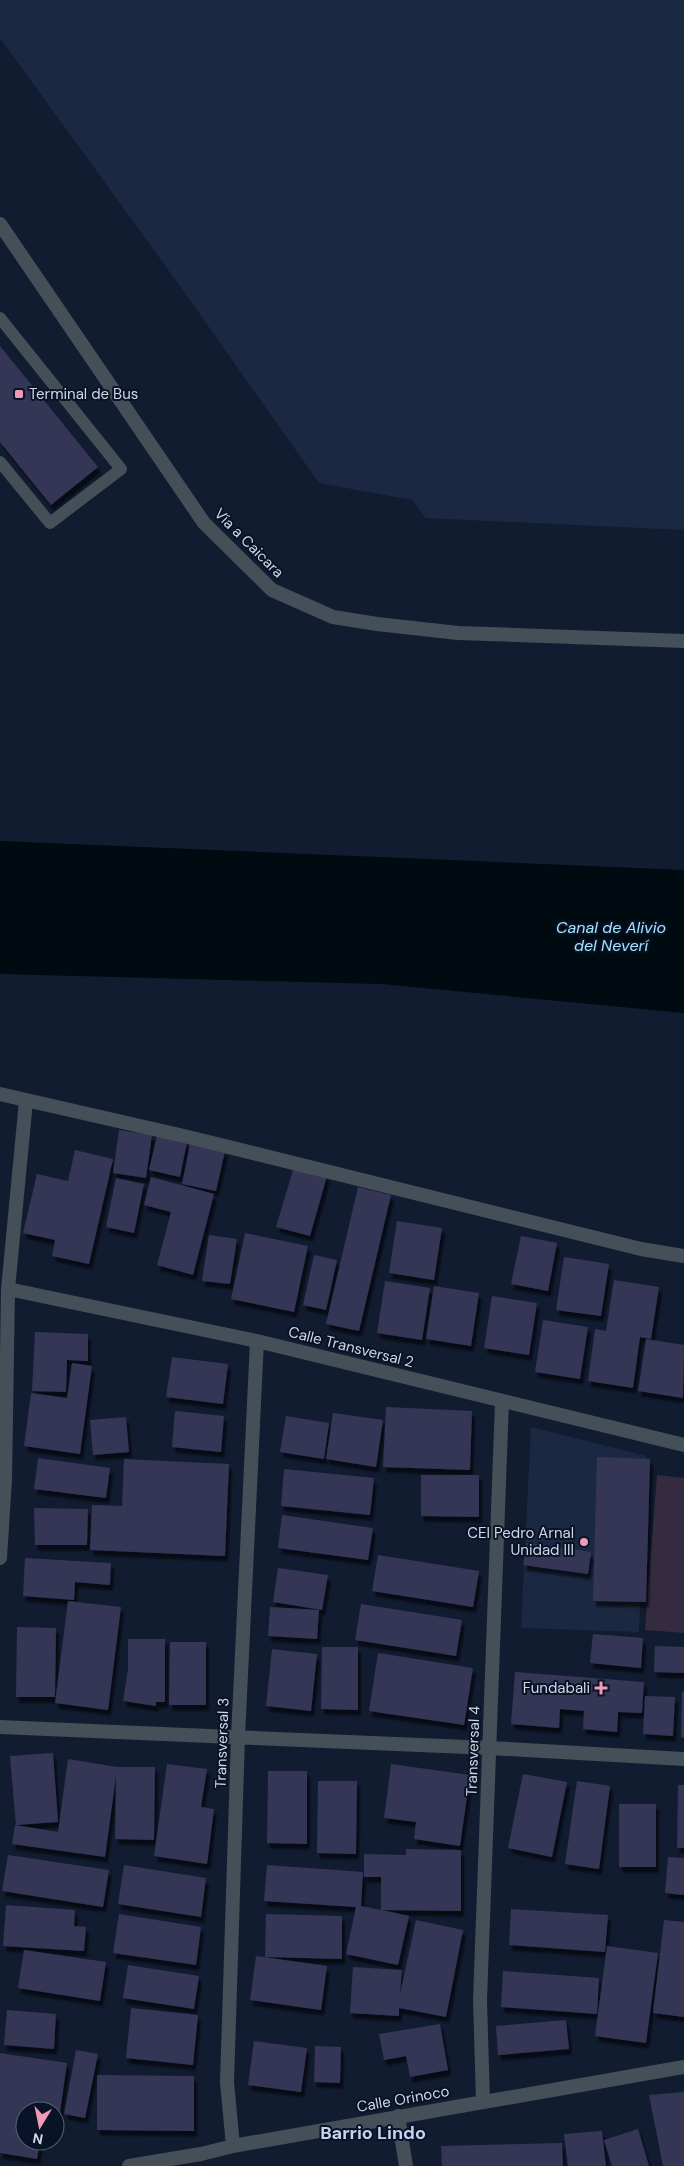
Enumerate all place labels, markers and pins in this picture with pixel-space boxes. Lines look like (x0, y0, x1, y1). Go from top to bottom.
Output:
place label: Terminal de Bus (29, 384, 138, 404)
marker: Terminal de Bus (13, 388, 25, 400)
place label: CEI Pedro Arnal Unidad III (467, 1523, 574, 1560)
marker: CEI Pedro Arnal Unidad III (578, 1536, 590, 1548)
place label: Fundabali (523, 1678, 590, 1698)
marker: Fundabali (594, 1681, 608, 1695)

